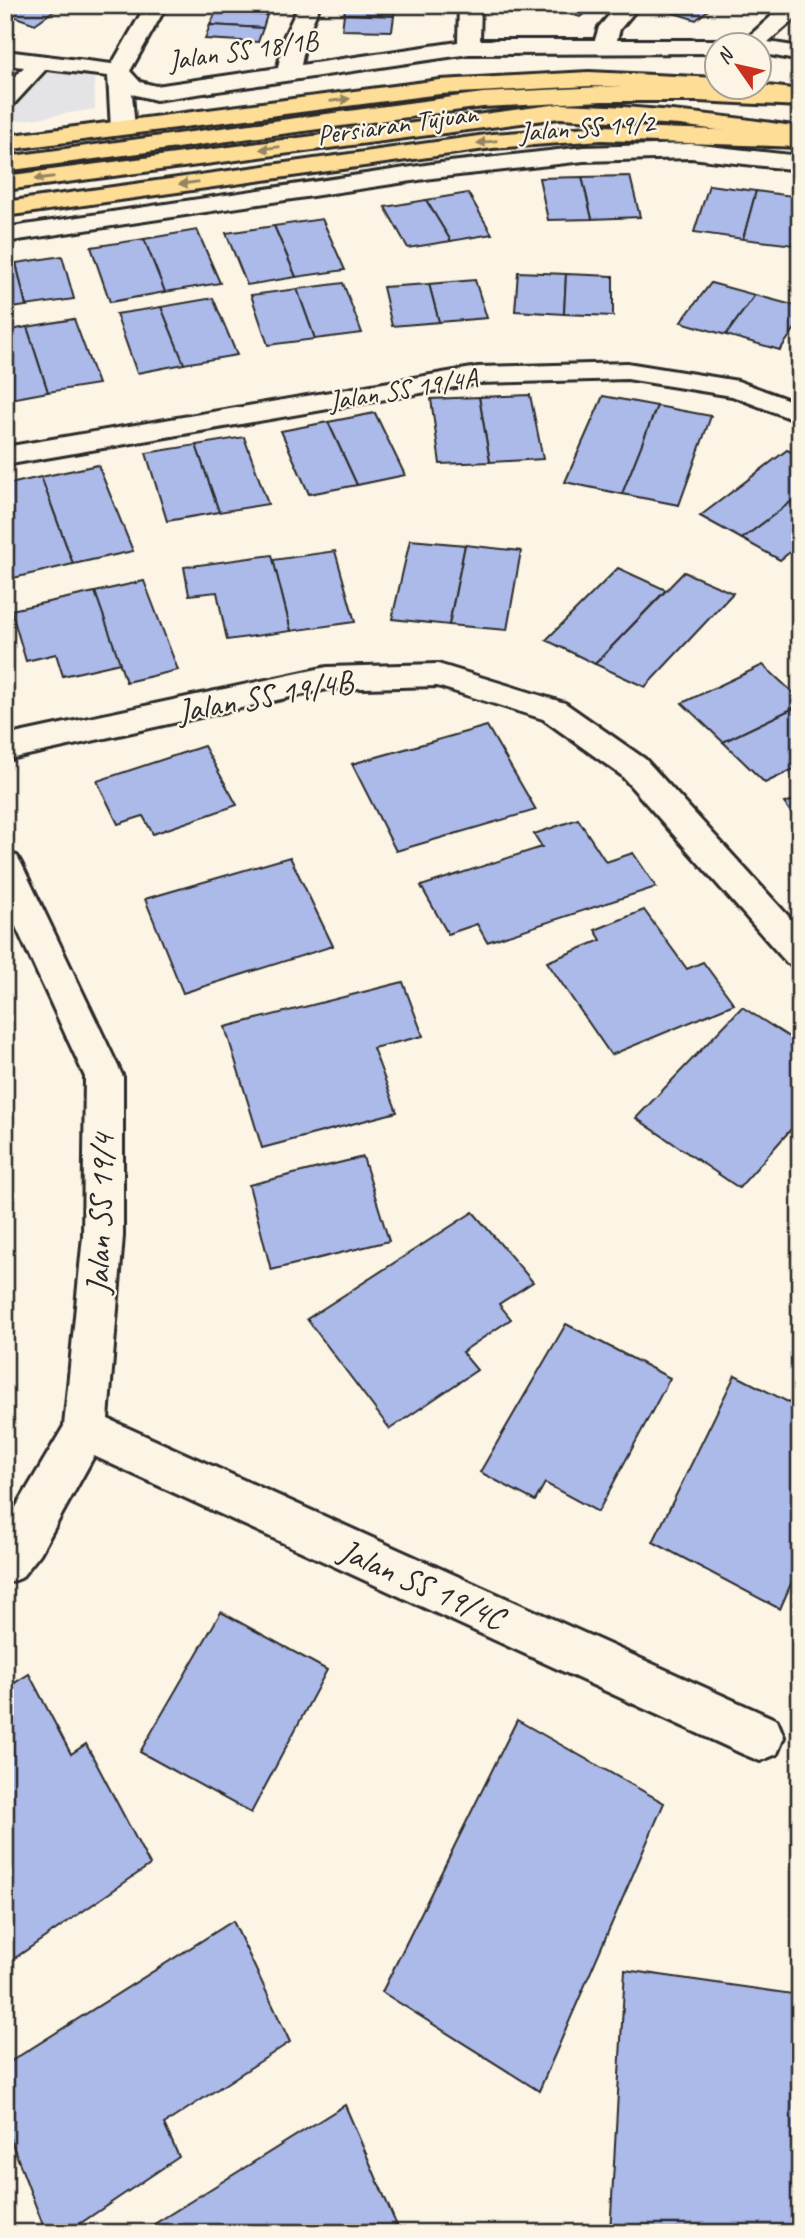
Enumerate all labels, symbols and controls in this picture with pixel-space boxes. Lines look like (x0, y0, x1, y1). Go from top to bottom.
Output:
street label: Jalan SS 18/1B (164, 22, 322, 78)
north arrow (704, 32, 774, 102)
text: N (711, 43, 740, 69)
one-way arrow (329, 94, 351, 105)
street label: Persiaran Tujuan (314, 95, 481, 153)
street label: Jalan SS 19/2 (516, 105, 658, 149)
one-way arrow (476, 136, 498, 147)
one-way arrow (259, 142, 281, 153)
one-way arrow (33, 173, 55, 184)
one-way arrow (178, 178, 200, 189)
street label: Jalan SS 19/4A (324, 360, 482, 418)
street label: Jalan SS 19/4B (172, 660, 358, 732)
street label: Jalan SS 19/4 (76, 1130, 124, 1297)
street label: Jalan SS 19/4C (331, 1528, 514, 1640)

